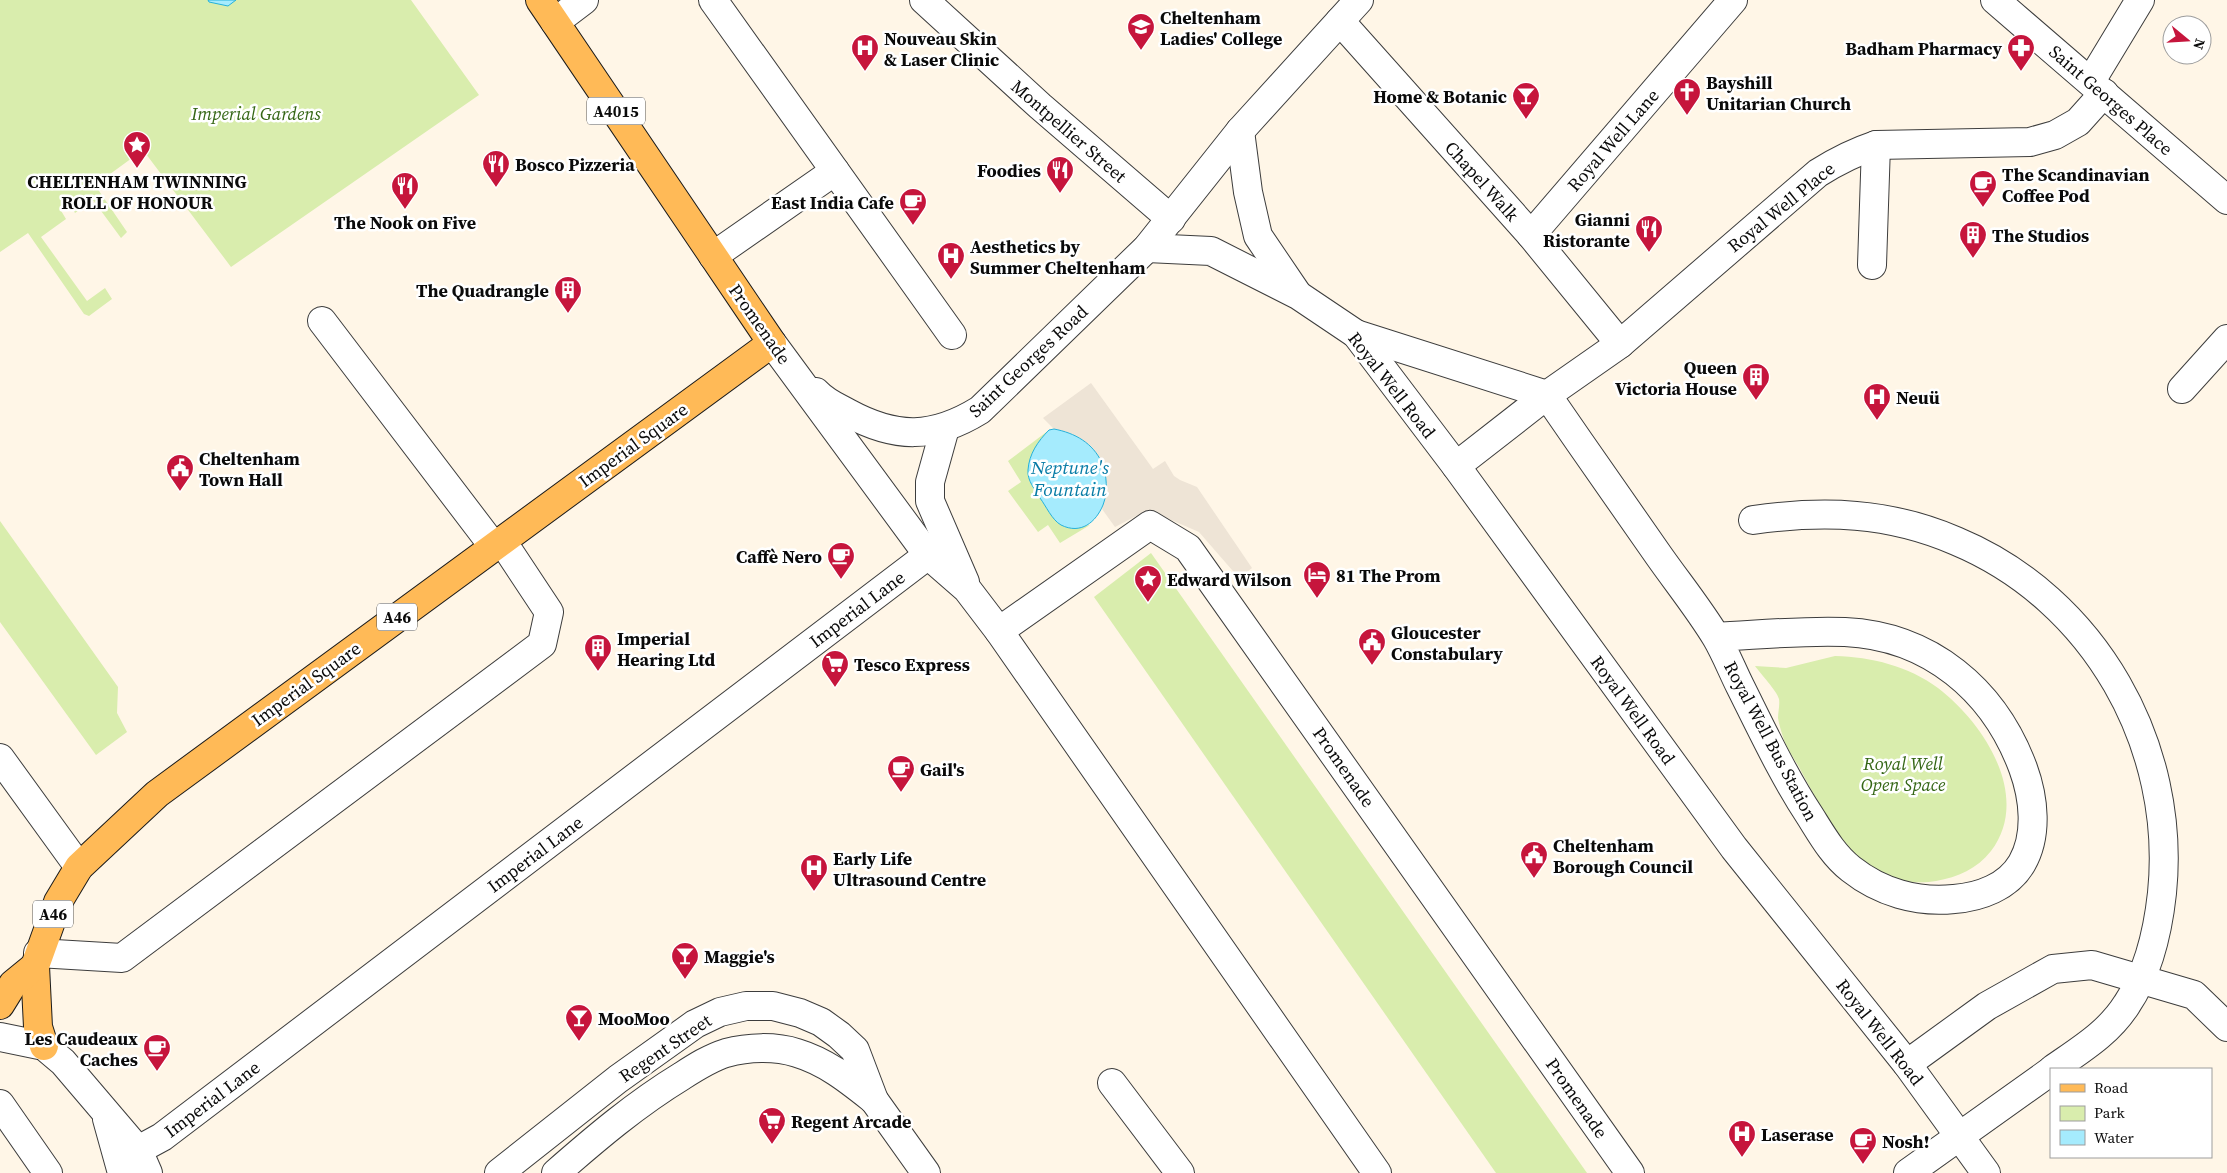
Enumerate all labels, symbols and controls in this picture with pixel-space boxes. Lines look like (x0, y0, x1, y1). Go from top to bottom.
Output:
place label: Cheltenham Ladies' College (1160, 5, 1282, 51)
school or university icon: Cheltenham Ladies' College (1126, 12, 1156, 51)
north arrow (2162, 15, 2212, 65)
place label: Nouveau Skin & Laser Clinic (884, 26, 999, 72)
hospital icon: Nouveau Skin & Laser Clinic (850, 33, 880, 72)
pharmacy icon: Badham Pharmacy (2006, 33, 2036, 72)
place label: Badham Pharmacy (1845, 36, 2002, 61)
text: N (2188, 36, 2210, 52)
street label: Saint Georges Place (2044, 39, 2178, 161)
place label: Bayshill Unitarian Church (1706, 70, 1851, 116)
street label: Montpellier Street (1006, 74, 1132, 188)
church icon: Bayshill Unitarian Church (1672, 77, 1702, 116)
bar icon: Home & Botanic (1511, 81, 1541, 120)
street label: Royal Well Lane (1562, 83, 1664, 197)
place label: Home & Botanic (1373, 84, 1507, 109)
road number: A4015 (587, 98, 645, 124)
park label: Imperial Gardens (190, 101, 321, 126)
place icon: CHELTENHAM TWINNING ROLL OF HONOUR (122, 130, 152, 169)
street label: Chapel Walk (1439, 136, 1525, 227)
restaurant icon: Bosco Pizzeria (481, 149, 511, 188)
place label: Bosco Pizzeria (515, 152, 635, 177)
restaurant icon: Foodies (1045, 155, 1075, 194)
street label: Royal Well Place (1722, 156, 1840, 258)
place label: Foodies (977, 158, 1041, 183)
place label: The Scandinavian Coffee Pod (2002, 162, 2150, 208)
place label: CHELTENHAM TWINNING ROLL OF HONOUR (27, 169, 247, 215)
cafe icon: The Scandinavian Coffee Pod (1968, 169, 1998, 208)
restaurant icon: The Nook on Five (390, 171, 420, 210)
cafe icon: East India Cafe (898, 187, 928, 226)
place label: East India Cafe (771, 190, 894, 215)
place label: Gianni Ristorante (1543, 207, 1630, 253)
place label: The Nook on Five (334, 210, 476, 235)
restaurant icon: Gianni Ristorante (1634, 214, 1664, 253)
building icon: The Studios (1958, 220, 1988, 259)
place label: The Studios (1992, 223, 2089, 248)
place label: Aesthetics by Summer Cheltenham (970, 234, 1146, 280)
hospital icon: Aesthetics by Summer Cheltenham (936, 241, 966, 280)
building icon: The Quadrangle (553, 275, 583, 314)
place label: The Quadrangle (416, 278, 549, 303)
street label: Promenade (723, 279, 797, 369)
street label: Saint Georges Road (963, 299, 1093, 423)
street label: Royal Well Road (1342, 326, 1442, 444)
place label: Queen Victoria House (1615, 355, 1737, 401)
building icon: Queen Victoria House (1741, 362, 1771, 401)
hospital icon: Neuü (1862, 382, 1892, 421)
place label: Neuü (1896, 385, 1940, 410)
street label: Imperial Square (573, 397, 693, 493)
place label: Cheltenham Town Hall (199, 446, 300, 492)
public building icon: Cheltenham Town Hall (165, 453, 195, 492)
water label: Neptune's Fountain (1030, 454, 1109, 502)
cafe icon: Caffè Nero (826, 541, 856, 580)
place label: Caffè Nero (736, 544, 822, 569)
hotel icon: 81 The Prom (1302, 560, 1332, 599)
place label: 81 The Prom (1336, 563, 1441, 588)
place icon: Edward Wilson (1133, 564, 1163, 603)
street label: Imperial Lane (804, 565, 910, 653)
place label: Edward Wilson (1167, 567, 1292, 592)
road number: A46 (377, 604, 417, 630)
place label: Gloucester Constabulary (1391, 620, 1503, 666)
place label: Imperial Hearing Ltd (617, 626, 716, 672)
public building icon: Gloucester Constabulary (1357, 627, 1387, 666)
building icon: Imperial Hearing Ltd (583, 633, 613, 672)
street label: Imperial Square (246, 636, 366, 732)
supermarket icon: Tesco Express (820, 649, 850, 688)
street label: Royal Well Road (1585, 650, 1681, 770)
place label: Tesco Express (854, 652, 970, 677)
street label: Royal Well Bus Station (1718, 657, 1824, 825)
street label: Promenade (1307, 722, 1381, 812)
park label: Royal Well Open Space (1861, 751, 1946, 797)
cafe icon: Gail's (886, 754, 916, 793)
place label: Gail's (920, 757, 964, 782)
street label: Imperial Lane (482, 810, 588, 898)
place label: Cheltenham Borough Council (1553, 833, 1693, 879)
public building icon: Cheltenham Borough Council (1519, 840, 1549, 879)
place label: Early Life Ultrasound Centre (833, 846, 986, 892)
hospital icon: Early Life Ultrasound Centre (799, 853, 829, 892)
road number: A46 (33, 901, 73, 928)
bar icon: Maggie's (670, 941, 700, 980)
place label: Maggie's (704, 944, 775, 969)
street label: Royal Well Road (1830, 973, 1930, 1091)
bar icon: MooMoo (564, 1003, 594, 1042)
place label: MooMoo (598, 1006, 670, 1031)
street label: Regent Street (614, 1008, 716, 1088)
place label: Les Caudeaux Caches (24, 1026, 138, 1072)
cafe icon: Les Caudeaux Caches (142, 1033, 172, 1072)
street label: Promenade (1540, 1053, 1614, 1143)
street label: Imperial Lane (159, 1055, 265, 1143)
legend (2050, 1068, 2212, 1158)
text: Road (2094, 1077, 2128, 1098)
text: Park (2094, 1102, 2126, 1123)
supermarket icon: Regent Arcade (757, 1106, 787, 1145)
place label: Regent Arcade (791, 1109, 911, 1134)
hospital icon: Laserase (1727, 1119, 1757, 1158)
place label: Laserase (1761, 1122, 1834, 1147)
cafe icon: Nosh! (1848, 1126, 1878, 1165)
text: Water (2094, 1127, 2135, 1148)
place label: Nosh! (1882, 1129, 1930, 1154)

